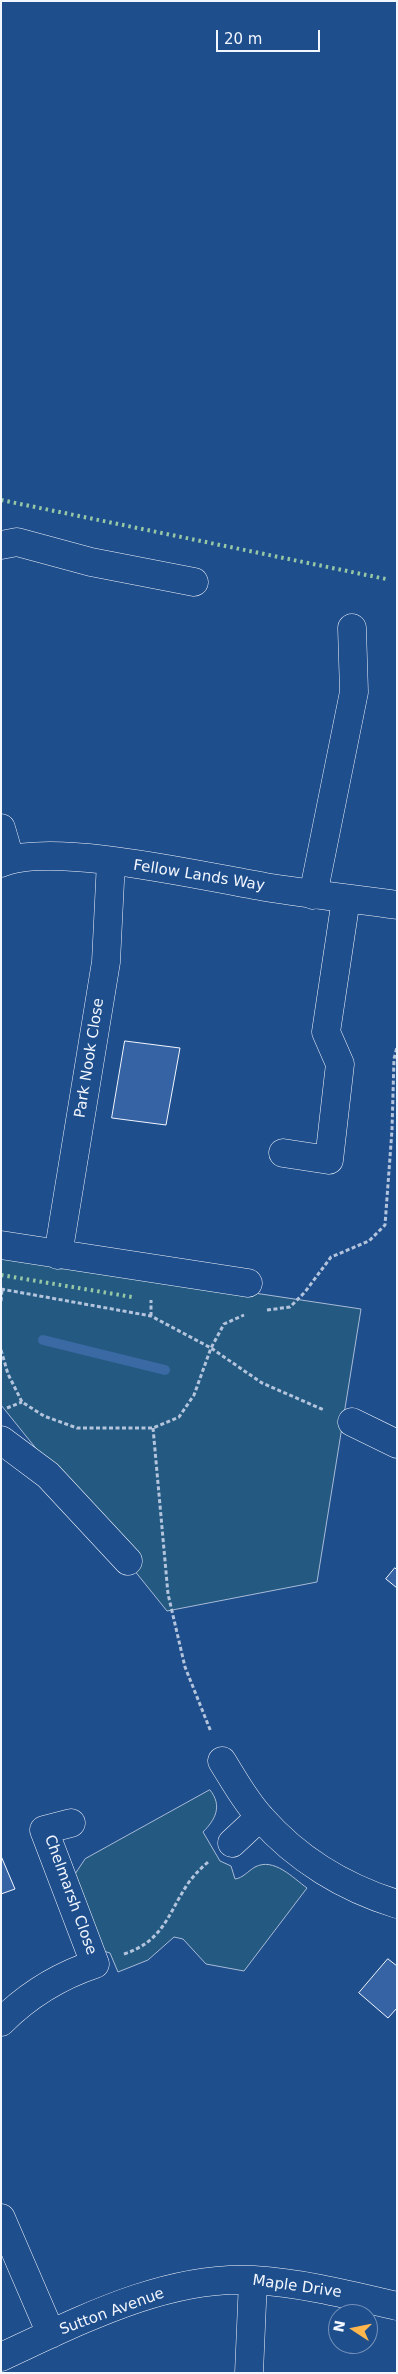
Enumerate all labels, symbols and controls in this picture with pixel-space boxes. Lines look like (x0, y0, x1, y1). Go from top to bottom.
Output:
scale bar (218, 20, 322, 52)
text: 20 m (224, 30, 262, 48)
street label: Fellow Lands Way (132, 857, 266, 895)
street label: Park Nook Close (72, 997, 108, 1119)
street label: Chelmarsh Close (40, 1833, 100, 1957)
street label: Maple Drive (251, 2272, 343, 2302)
street label: Sutton Avenue (57, 2285, 167, 2339)
north arrow (328, 2304, 378, 2354)
text: N (330, 2319, 348, 2334)

